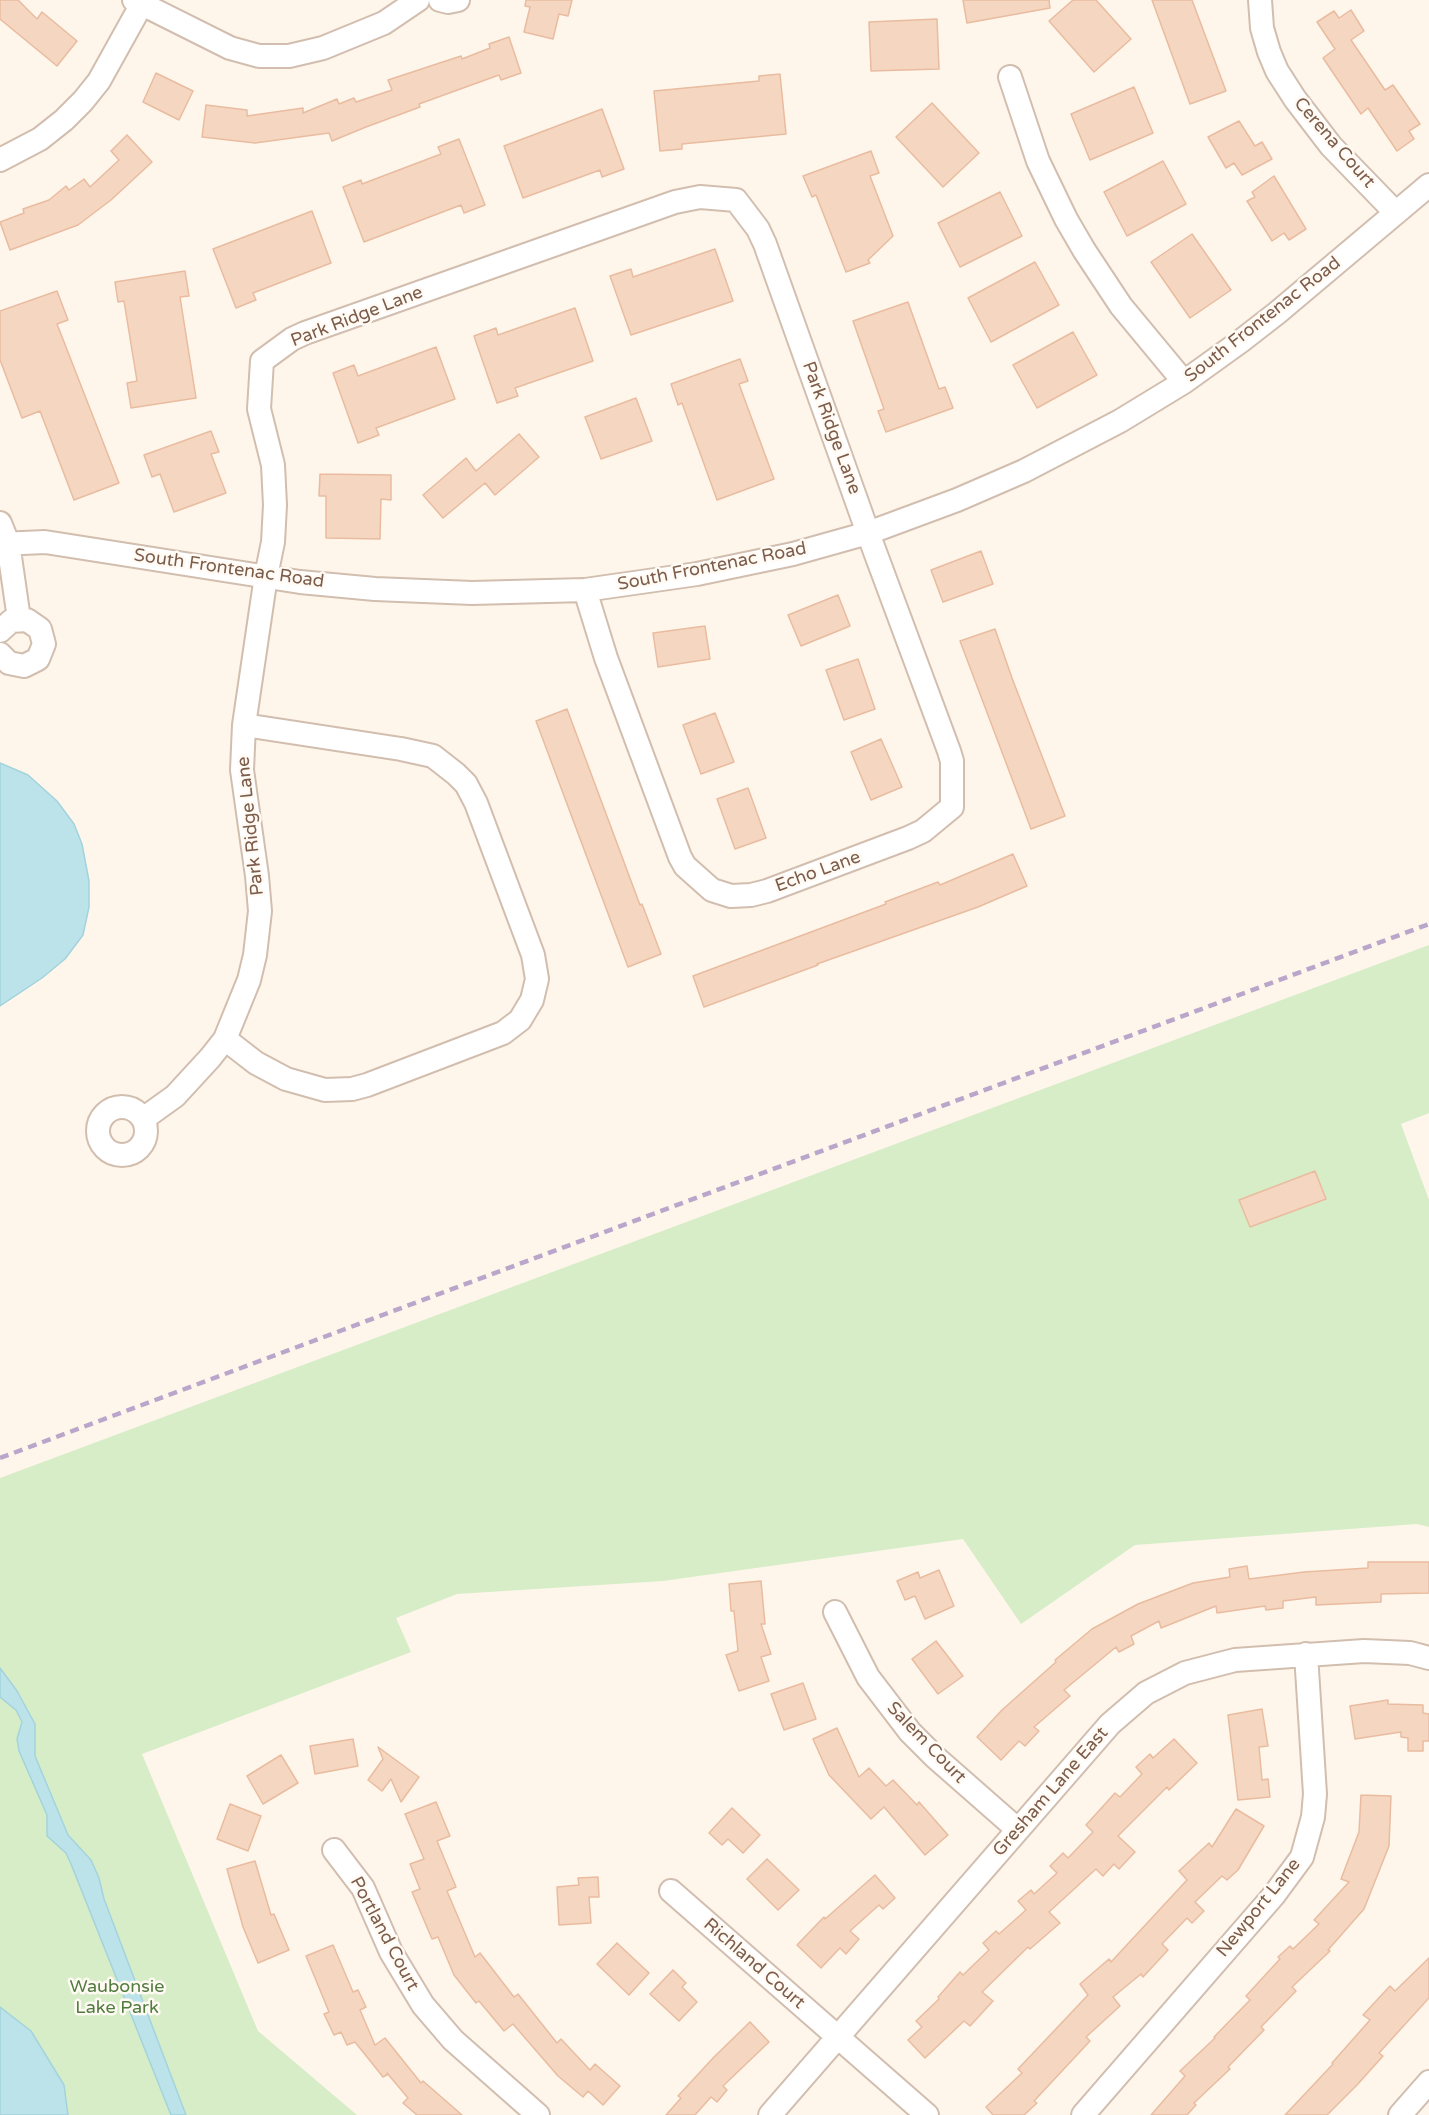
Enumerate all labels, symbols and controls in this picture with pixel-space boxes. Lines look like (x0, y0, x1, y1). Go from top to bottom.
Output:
street label: Cerena Court (1289, 93, 1379, 193)
street label: South Frontenac Road (1181, 252, 1345, 388)
street label: Park Ridge Lane (288, 282, 426, 352)
street label: Park Ridge Lane (797, 359, 865, 497)
street label: South Frontenac Road (616, 538, 808, 596)
street label: South Frontenac Road (133, 545, 325, 593)
street label: Park Ridge Lane (233, 755, 269, 897)
street label: Echo Lane (772, 847, 864, 897)
street label: Salem Court (882, 1698, 970, 1788)
street label: Gresham Lane East (989, 1723, 1113, 1861)
street label: Newport Lane (1213, 1854, 1305, 1962)
street label: Portland Court (345, 1873, 423, 1995)
street label: Richland Court (699, 1914, 809, 2014)
park label: Waubonsie Lake Park (69, 1976, 165, 2018)

